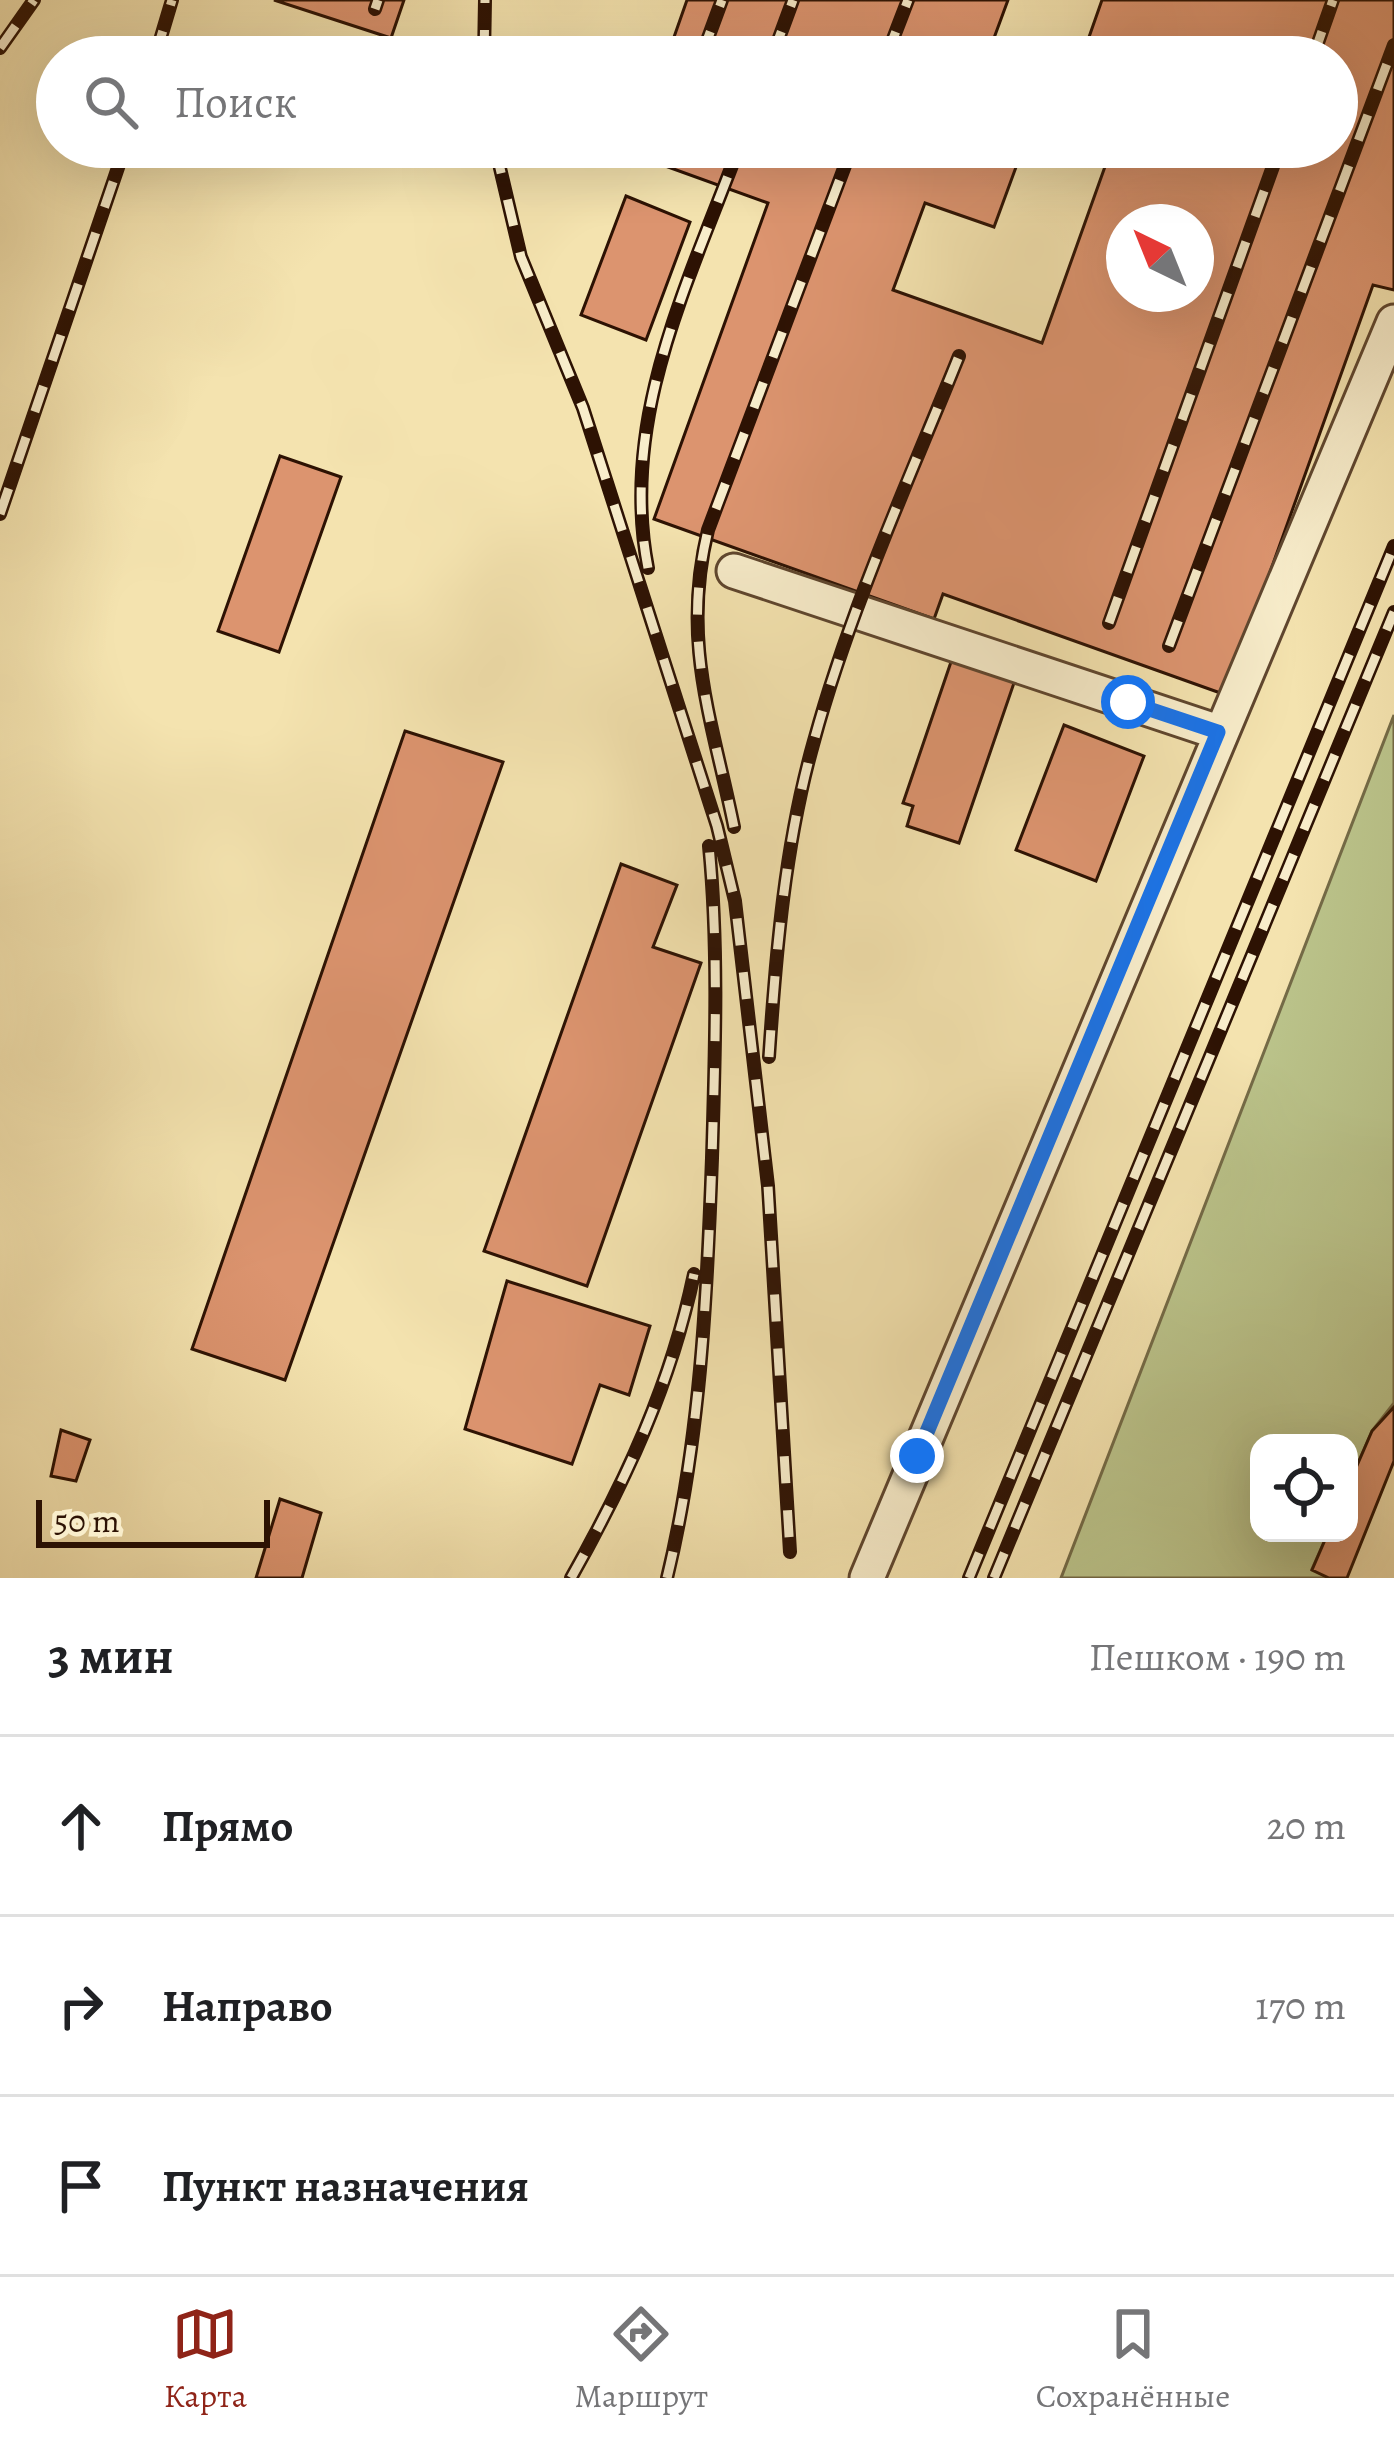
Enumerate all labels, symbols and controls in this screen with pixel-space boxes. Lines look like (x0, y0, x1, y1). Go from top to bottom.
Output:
search box (36, 36, 1358, 168)
icon: search (78, 69, 144, 135)
text: Поиск (174, 71, 297, 133)
north arrow (1106, 204, 1214, 312)
route start (1101, 675, 1155, 729)
route end (890, 1429, 944, 1483)
map controls (1250, 1434, 1358, 1542)
button: locate (1250, 1434, 1358, 1542)
scale bar (36, 1494, 270, 1547)
text: 50 m (54, 1498, 120, 1543)
text: 3 мин (48, 1621, 174, 1691)
text: Пешком · 190 m (1089, 1630, 1346, 1683)
icon: ahead (48, 1793, 114, 1859)
text: Прямо (162, 1795, 293, 1857)
text: 20 m (1267, 1799, 1346, 1852)
icon: right (48, 1973, 114, 2039)
text: Направо (162, 1975, 333, 2037)
text: 170 m (1255, 1979, 1346, 2032)
icon: arrive (48, 2153, 114, 2219)
text: Пункт назначения (162, 2155, 529, 2217)
tab: Карта (164, 2301, 247, 2418)
tab: Маршрут (574, 2301, 708, 2418)
tab: Сохранённые (1036, 2301, 1230, 2418)

